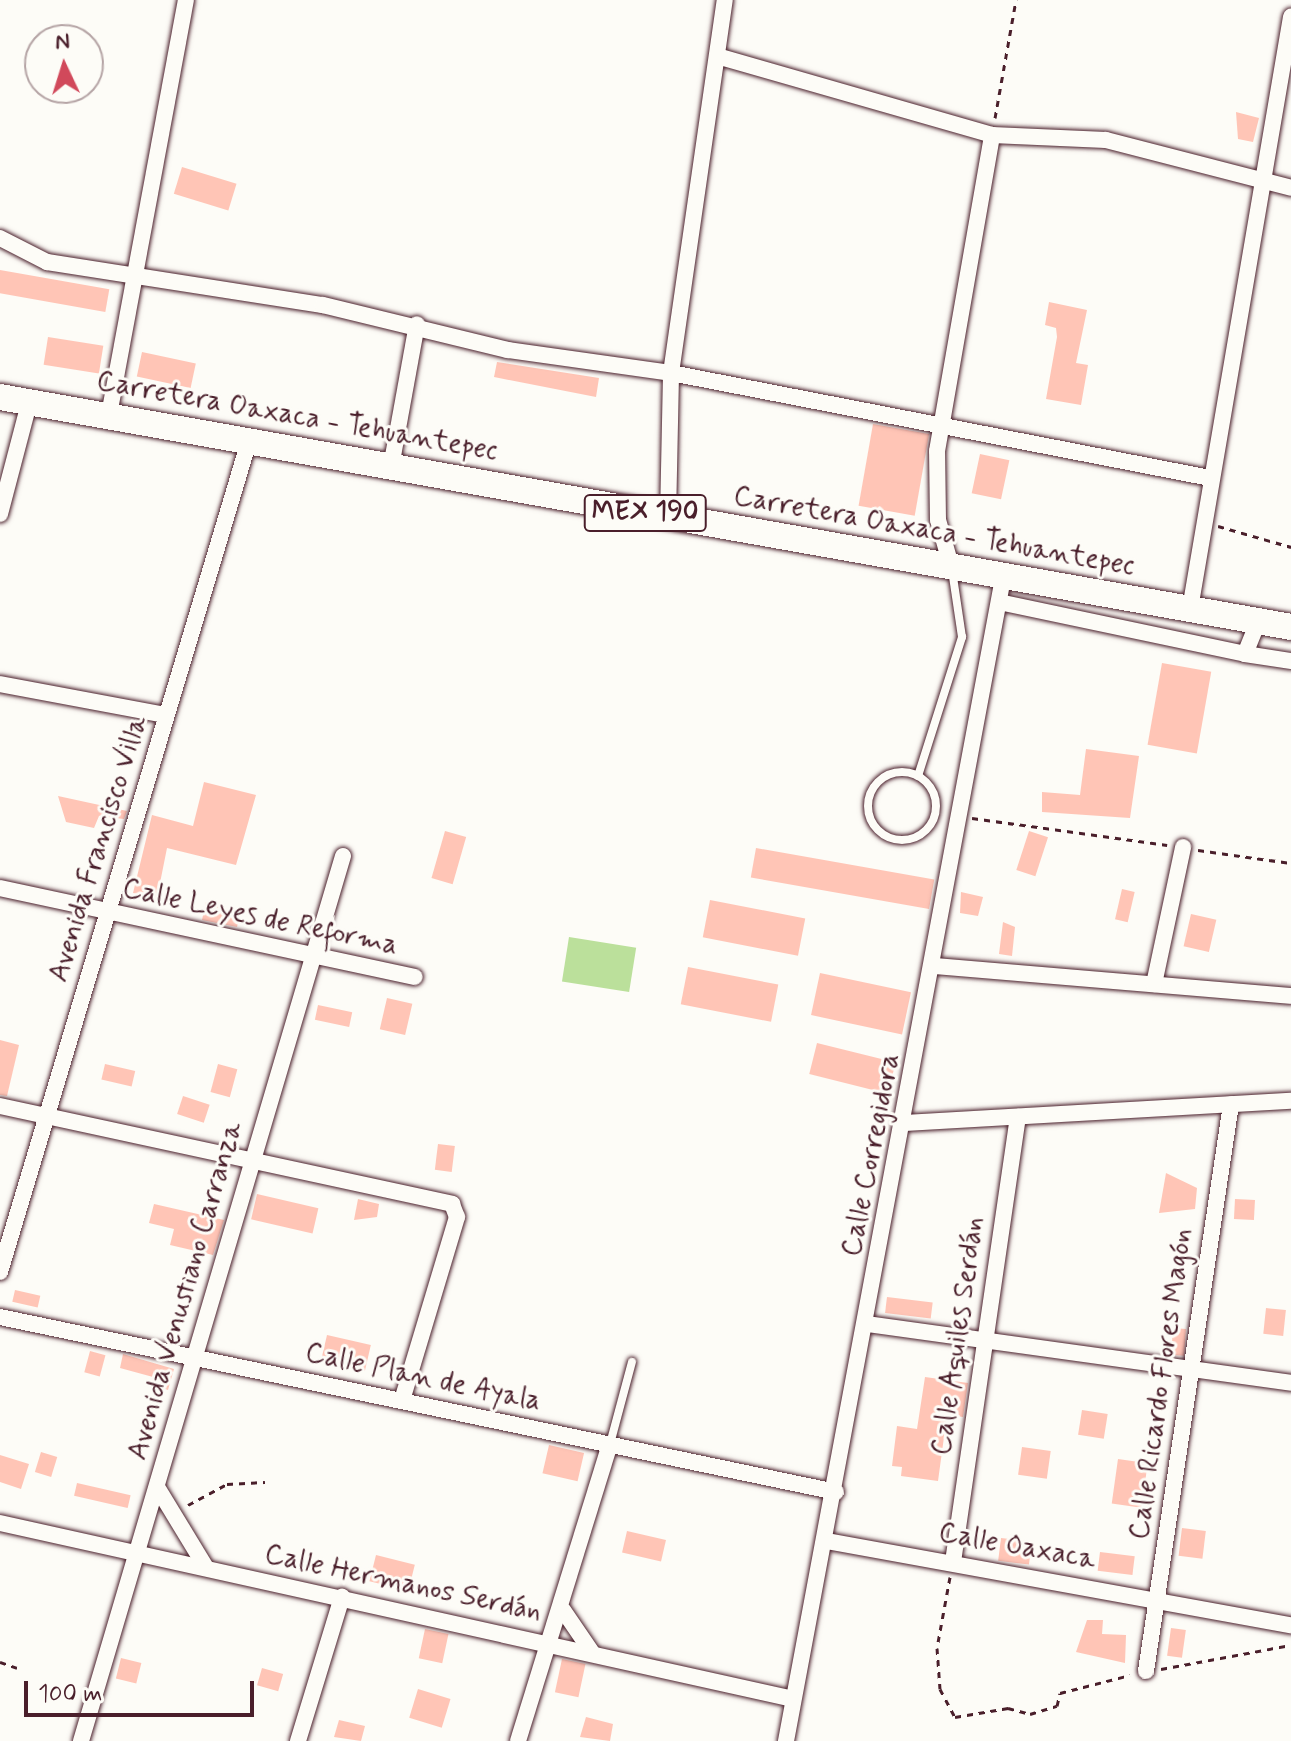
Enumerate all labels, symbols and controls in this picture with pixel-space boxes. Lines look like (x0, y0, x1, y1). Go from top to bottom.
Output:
north arrow (24, 24, 104, 104)
text: N (54, 28, 71, 57)
street label: Carretera Oaxaca - Tehuantepec (94, 365, 500, 469)
street label: Carretera Oaxaca - Tehuantepec (731, 480, 1137, 584)
road number: MEX 190 (583, 491, 707, 535)
street label: Avenida Francisco Villa (43, 713, 155, 985)
street label: Calle Leyes de Reforma (118, 872, 402, 964)
street label: Calle Corregidora (836, 1050, 908, 1260)
street label: Avenida Venustiano Carranza (122, 1120, 250, 1462)
street label: Calle Aquiles Serdán (926, 1215, 992, 1457)
street label: Calle Ricardo Flores Magón (1123, 1224, 1201, 1544)
street label: Calle Plan de Ayala (303, 1337, 543, 1419)
street label: Calle Oaxaca (935, 1517, 1099, 1577)
street label: Calle Hermanos Serdán (262, 1538, 544, 1630)
scale bar (28, 1665, 258, 1715)
text: 100 m (38, 1679, 102, 1710)

